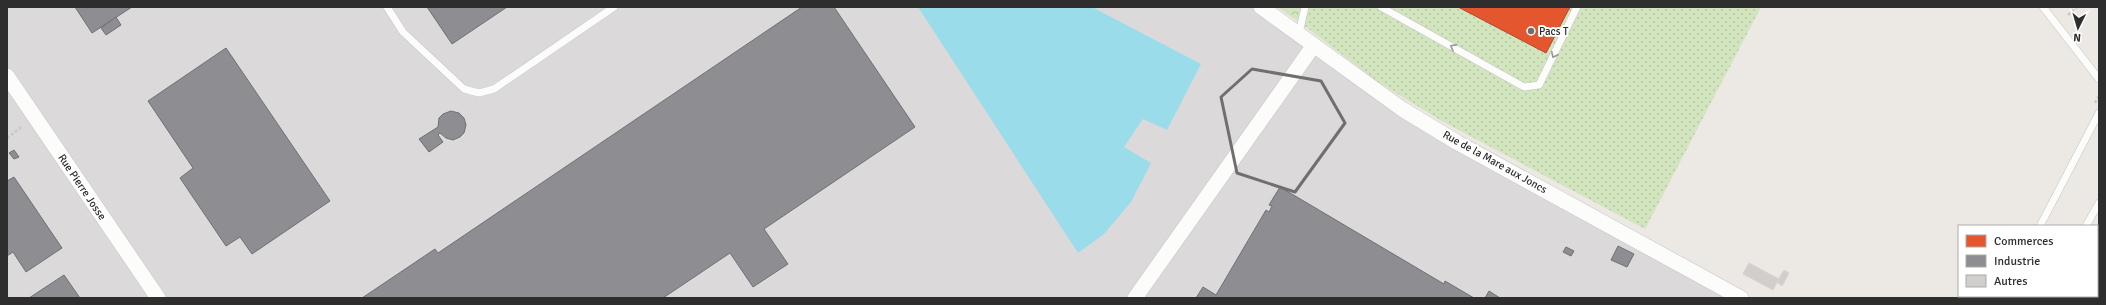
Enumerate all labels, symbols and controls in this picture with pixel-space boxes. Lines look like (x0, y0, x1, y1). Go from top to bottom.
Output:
north arrow (2058, 8, 2098, 48)
place label: Pacs T (1539, 25, 1569, 38)
marker: Pacs T (1526, 26, 1536, 36)
text: N (2073, 31, 2082, 44)
one-way arrow (1450, 45, 1457, 52)
one-way arrow (1551, 50, 1559, 58)
street label: Rue de la Mare aux Joncs (1441, 128, 1550, 196)
street label: Rue Pierre Josse (55, 152, 109, 222)
legend (1958, 225, 2098, 297)
text: Commerces (1994, 234, 2054, 249)
text: Industrie (1994, 254, 2040, 269)
text: Autres (1994, 274, 2027, 289)

